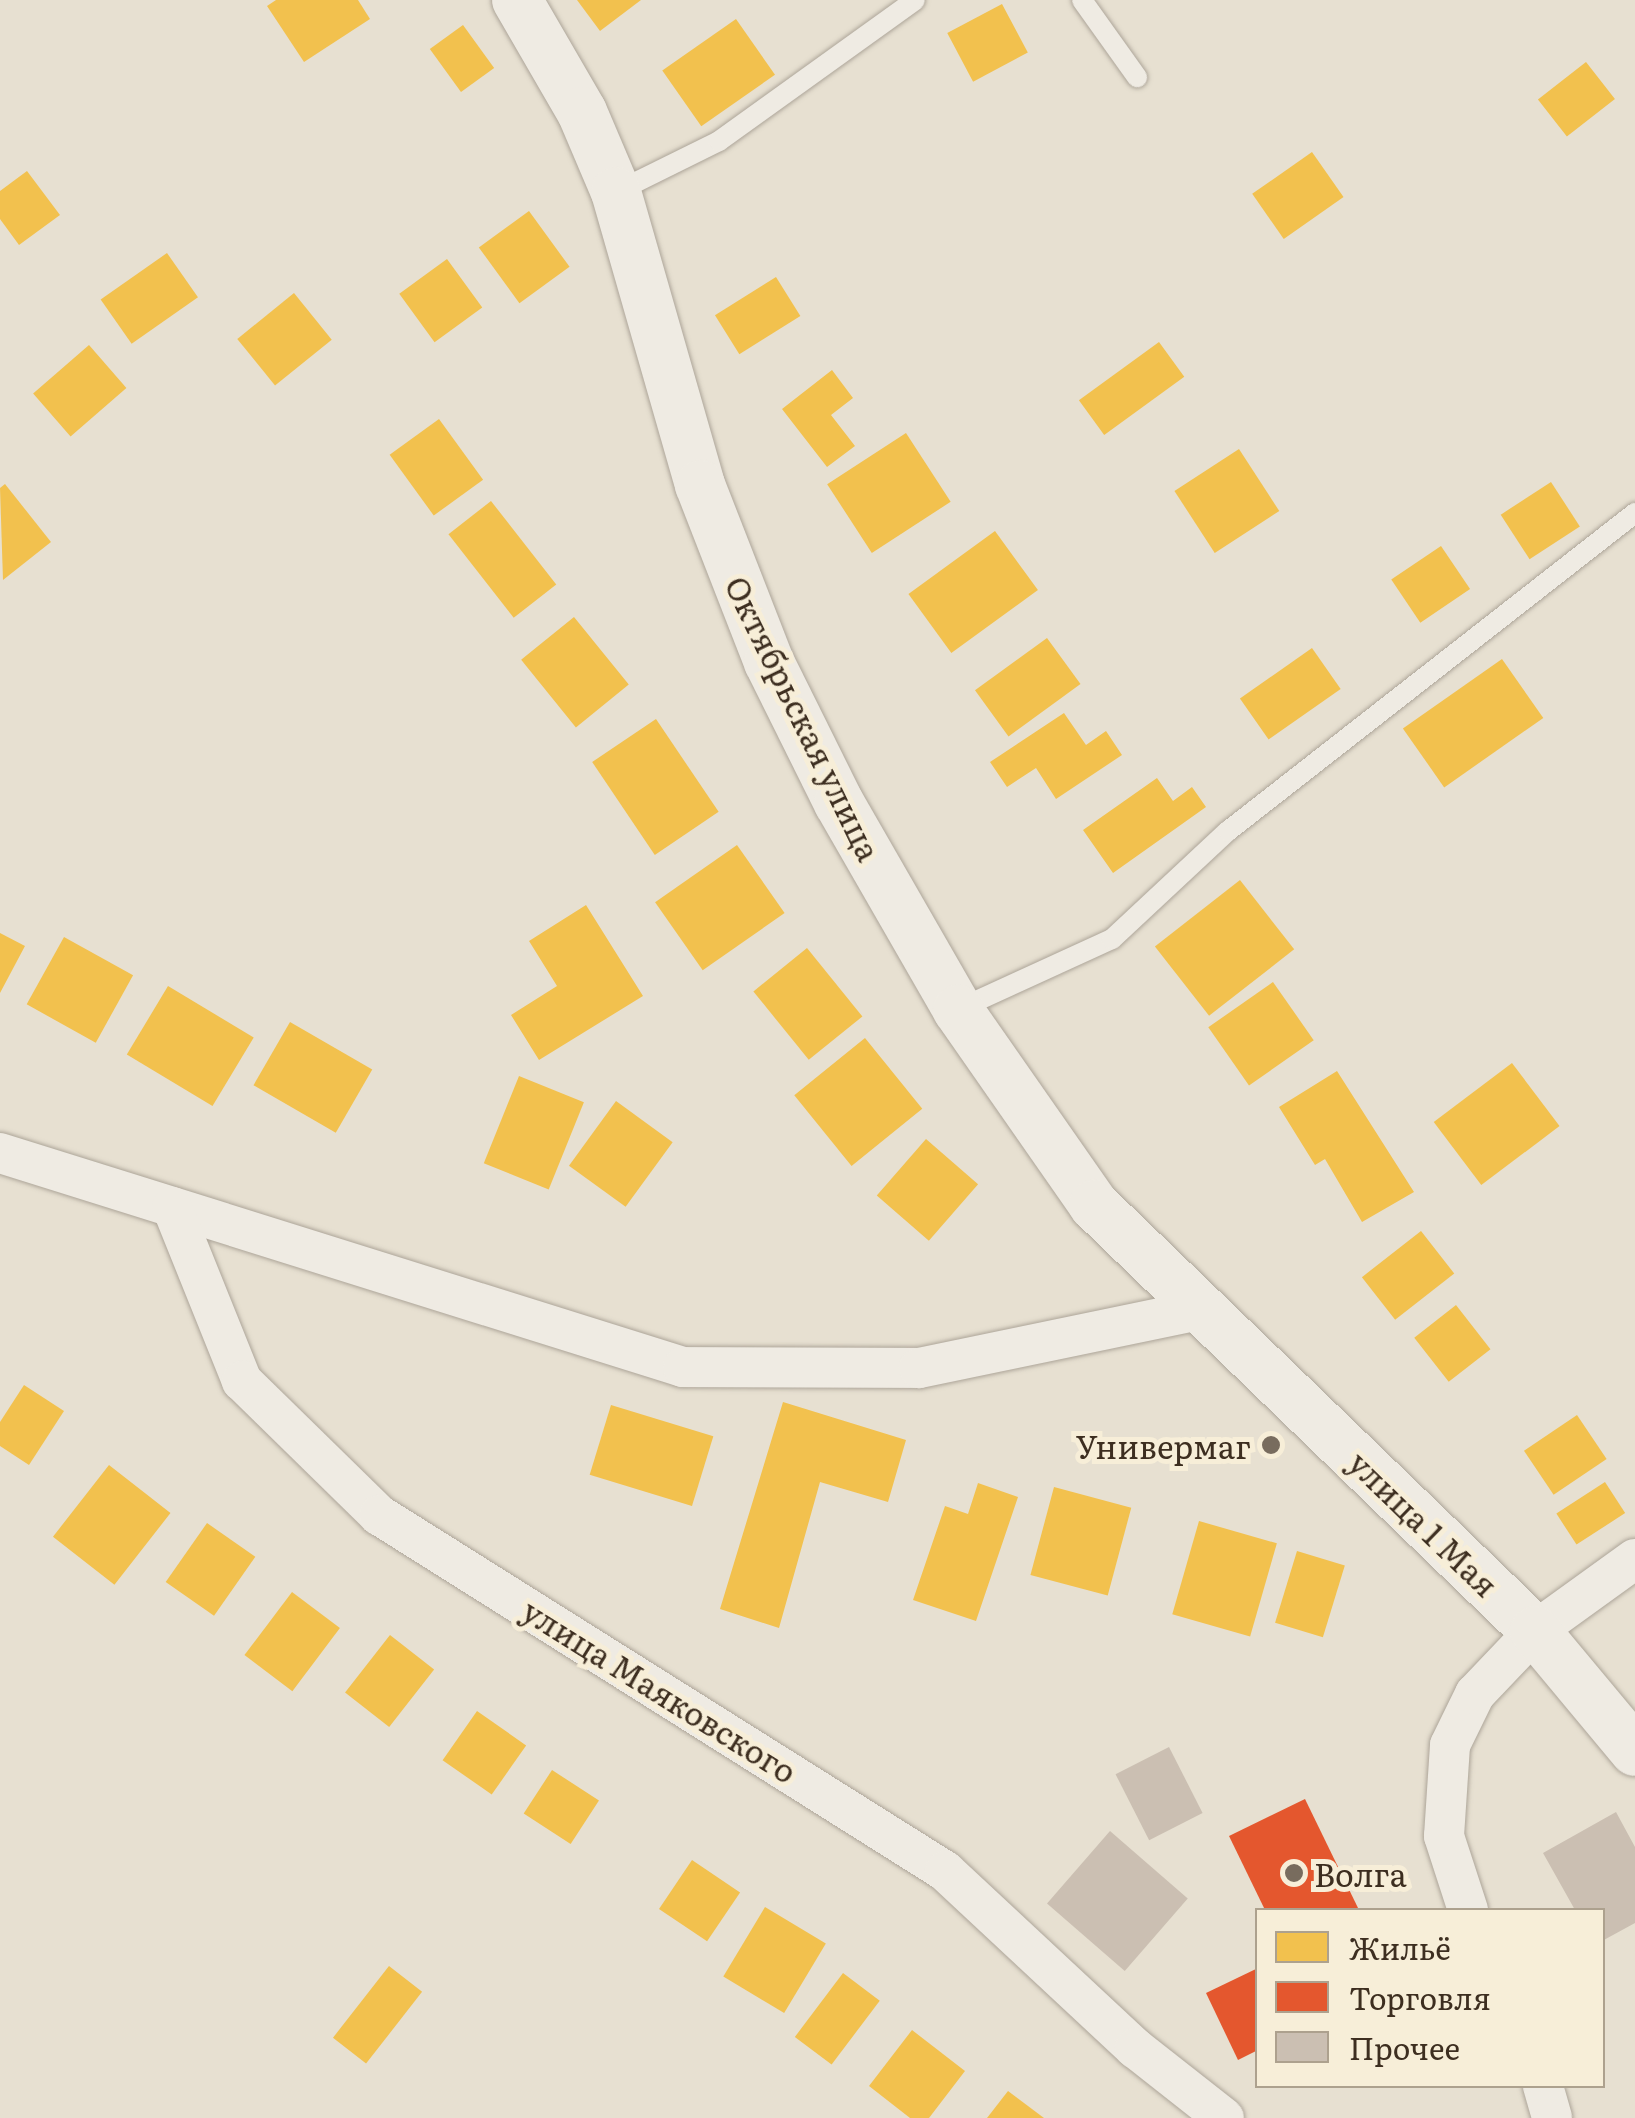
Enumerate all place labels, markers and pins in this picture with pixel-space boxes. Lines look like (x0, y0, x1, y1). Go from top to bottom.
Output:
place label: Универмаг (1076, 1426, 1251, 1464)
marker: Универмаг (1260, 1434, 1282, 1456)
place label: Волга (1314, 1854, 1407, 1892)
marker: Волга (1283, 1862, 1305, 1884)

